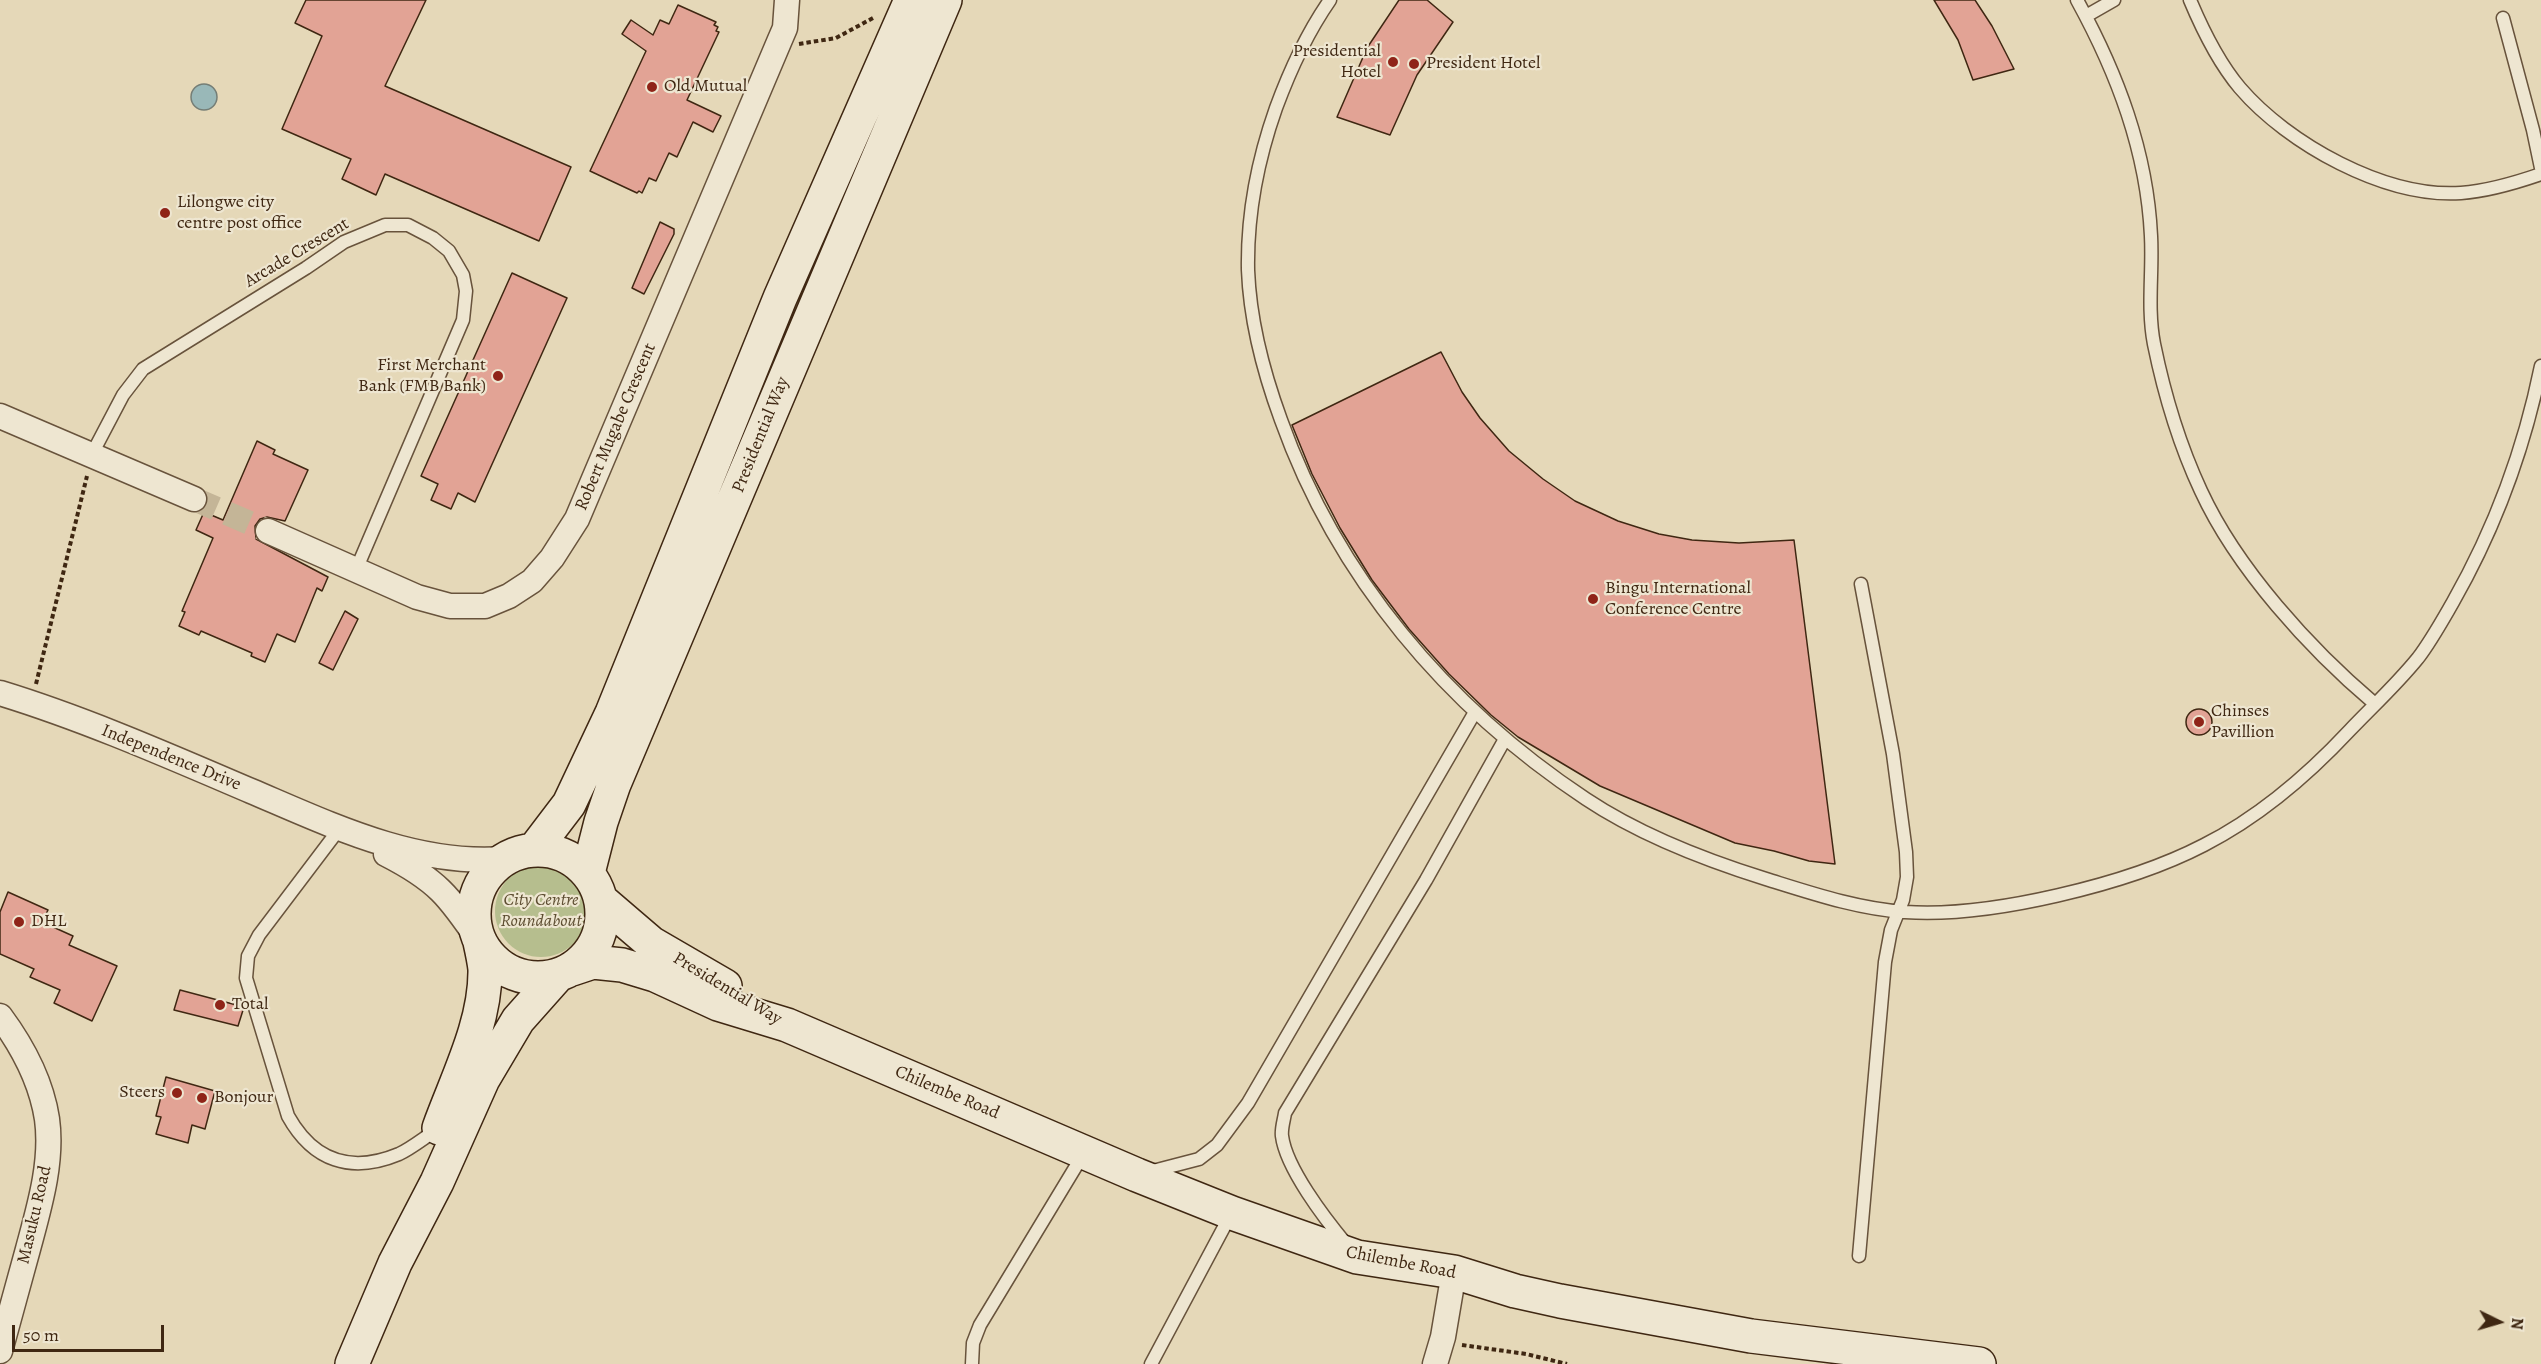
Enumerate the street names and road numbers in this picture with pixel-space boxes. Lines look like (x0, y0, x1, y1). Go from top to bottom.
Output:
street label: Arcade Crescent (241, 213, 353, 293)
street label: Robert Mugabe Crescent (571, 340, 661, 514)
street label: Presidential Way (728, 374, 794, 496)
street label: Independence Drive (98, 720, 244, 796)
street label: Presidential Way (669, 948, 785, 1030)
street label: Chilembe Road (891, 1061, 1003, 1125)
street label: Masuku Road (13, 1164, 57, 1266)
street label: Chilembe Road (1344, 1242, 1458, 1284)

